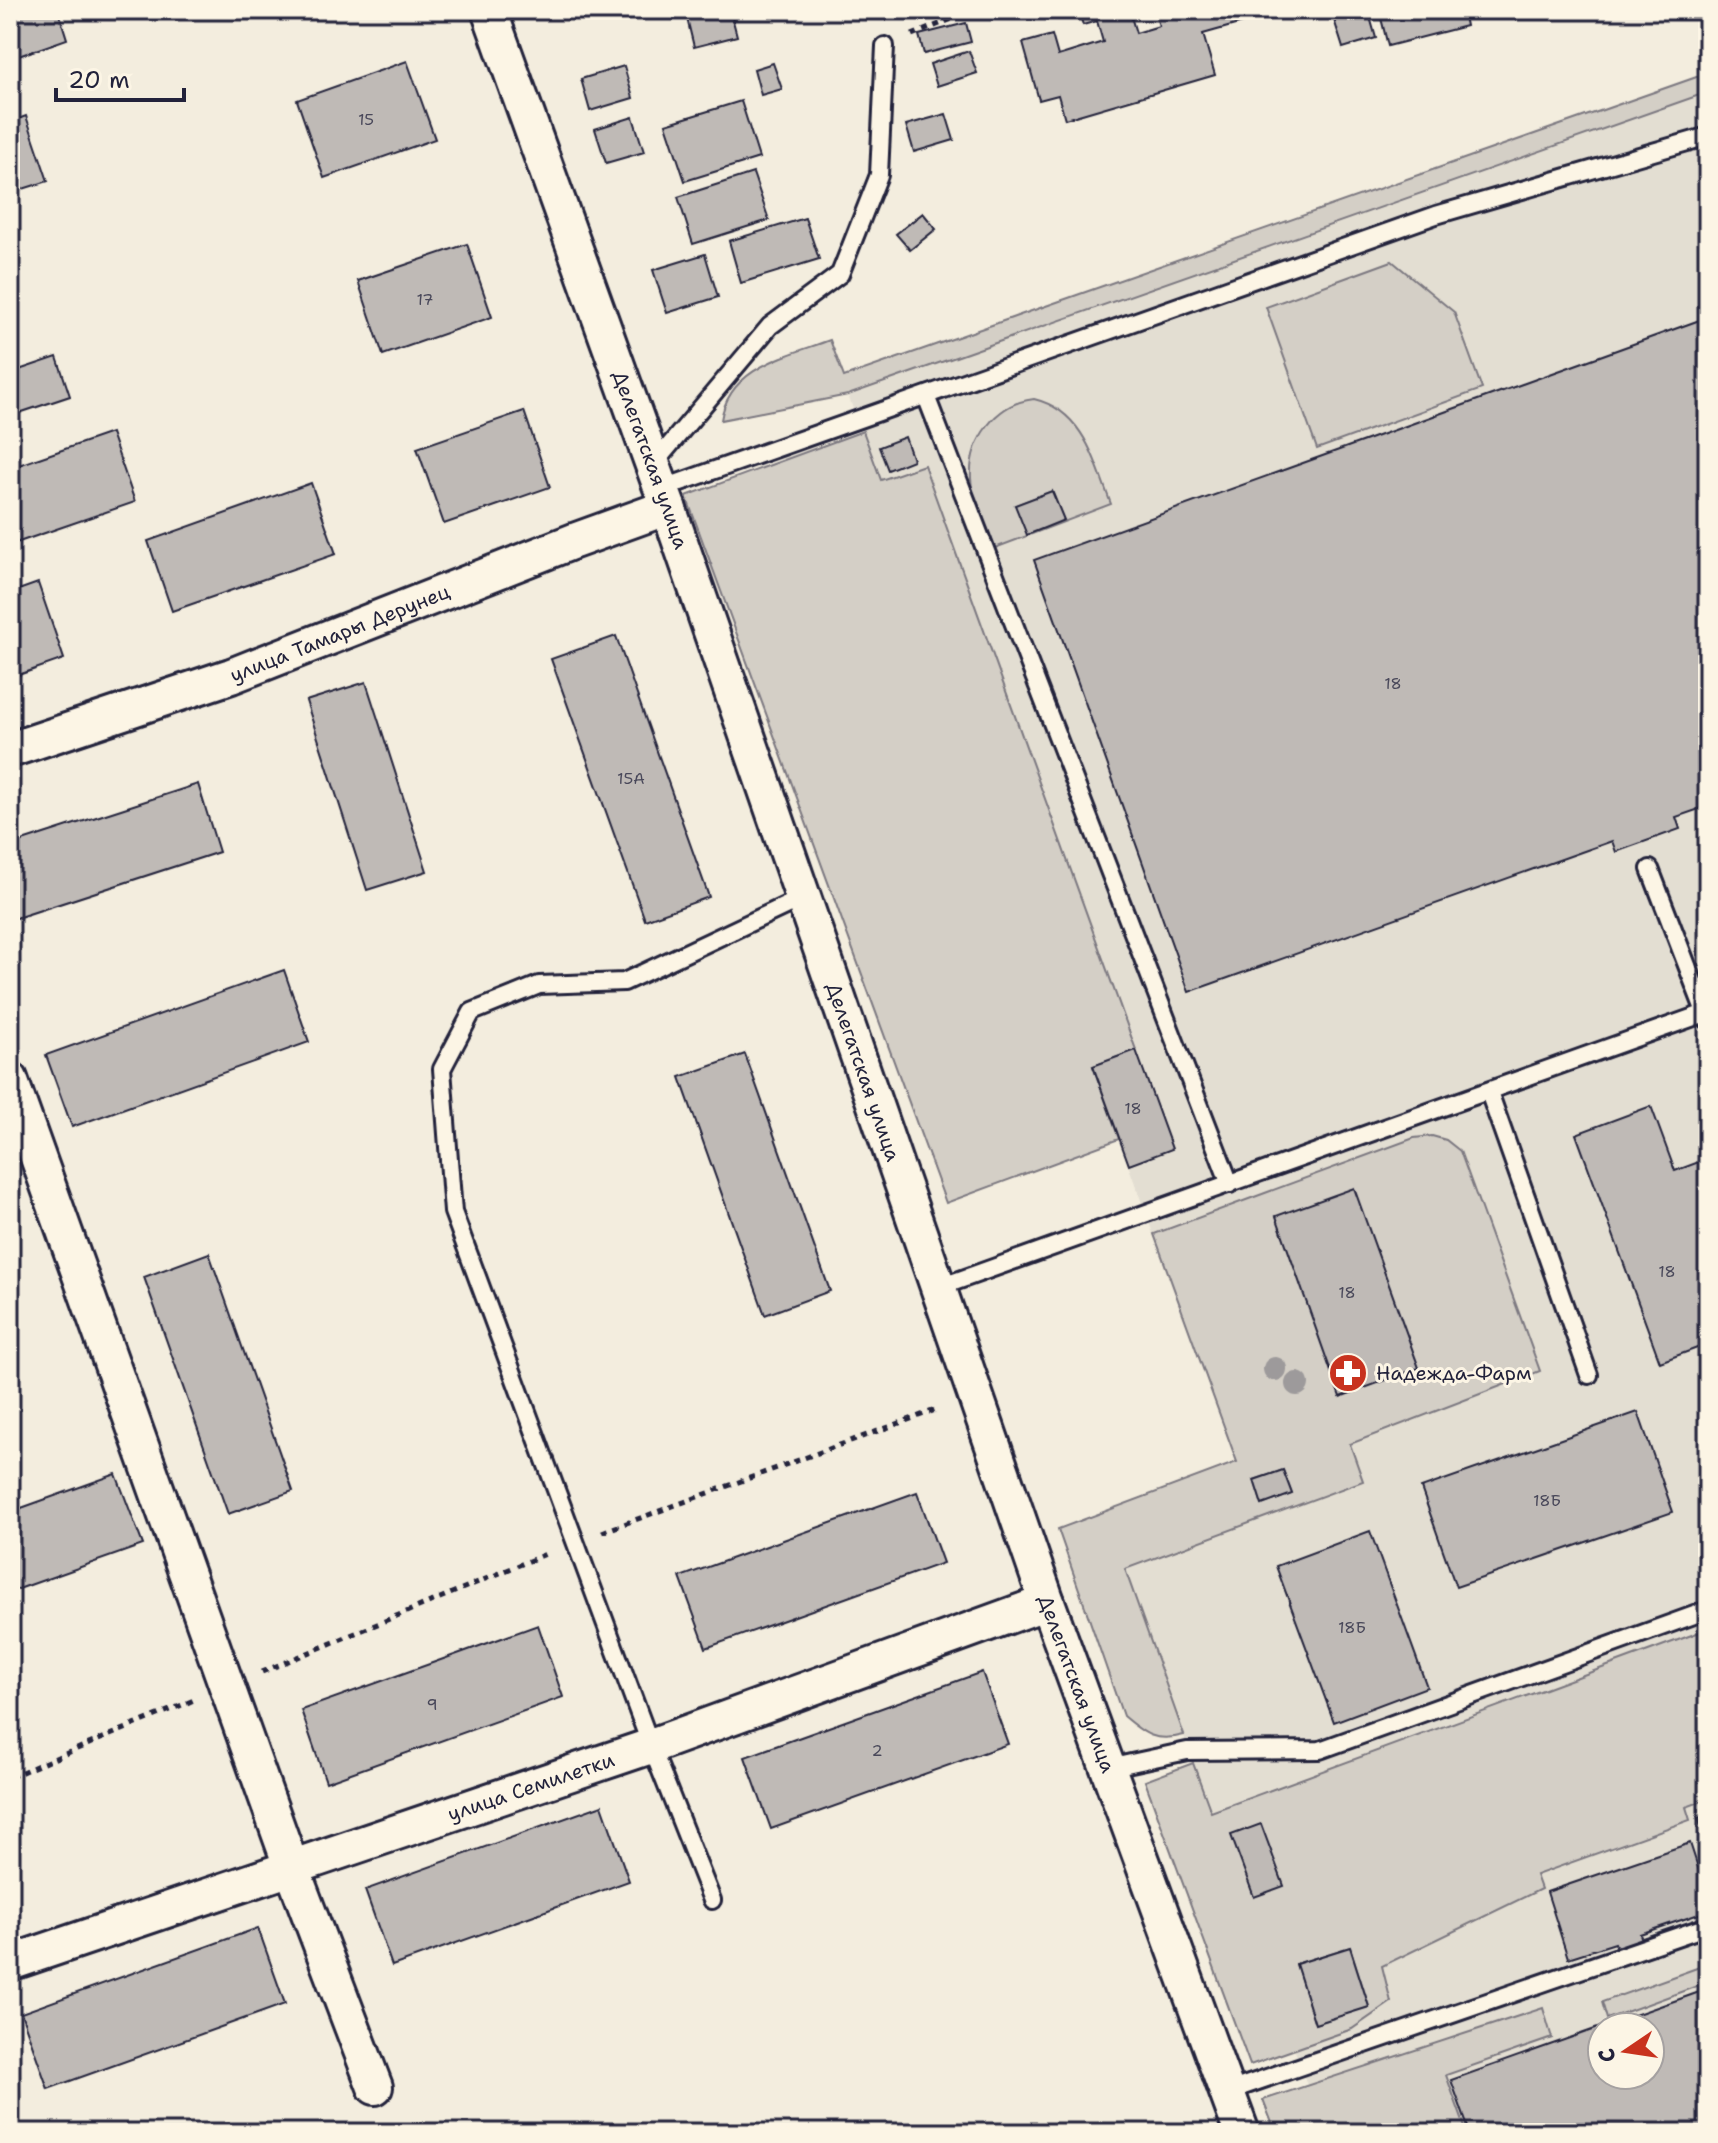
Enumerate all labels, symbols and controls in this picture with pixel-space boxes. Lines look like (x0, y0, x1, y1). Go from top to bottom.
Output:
scale bar (56, 52, 184, 102)
text: 20 m (68, 64, 130, 96)
house number: 15 (358, 109, 374, 130)
house number: 17 (416, 289, 434, 310)
street label: Делегатская улица (607, 367, 695, 553)
street label: улица Тамары Дерунец (226, 578, 454, 688)
house number: 18 (1384, 673, 1402, 694)
house number: 15А (617, 768, 645, 789)
street label: Делегатская улица (821, 979, 907, 1165)
house number: 18 (1124, 1098, 1142, 1119)
house number: 18 (1658, 1261, 1676, 1282)
house number: 18 (1338, 1282, 1356, 1303)
pharmacy icon: Надежда-Фарм (1327, 1352, 1369, 1394)
place label: Надежда-Фарм (1376, 1360, 1532, 1386)
house number: 18Б (1533, 1490, 1561, 1511)
street label: Делегатская улица (1032, 1591, 1122, 1777)
house number: 18Б (1338, 1617, 1366, 1638)
house number: 9 (426, 1694, 438, 1715)
house number: 2 (871, 1740, 883, 1761)
street label: улица Семилетки (444, 1746, 618, 1827)
north arrow (1586, 2011, 1666, 2091)
text: С (1591, 2046, 1623, 2065)

